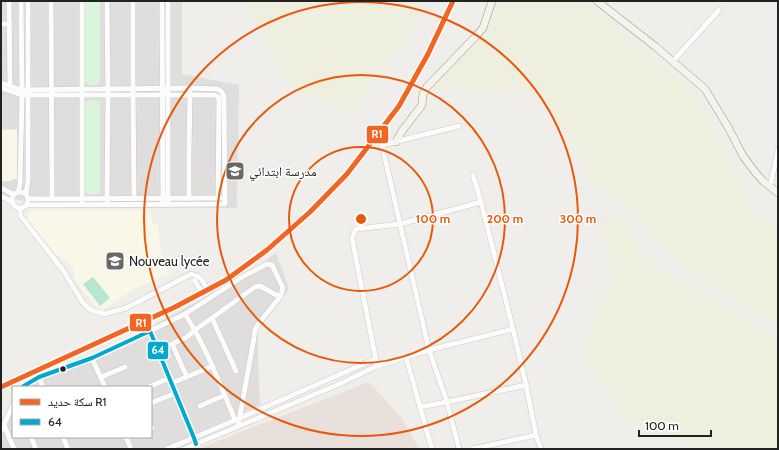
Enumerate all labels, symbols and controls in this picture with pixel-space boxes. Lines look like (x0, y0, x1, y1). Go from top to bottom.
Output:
line badge: R1 (366, 125, 389, 144)
text: R1 (372, 127, 382, 141)
school or university icon: مدرسة ابتدائي (224, 160, 246, 182)
place label: مدرسة ابتدائي (249, 163, 317, 182)
text: 100 m (416, 211, 450, 226)
text: 200 m (487, 211, 523, 226)
text: 300 m (560, 211, 596, 226)
centre of rings (354, 212, 368, 226)
school or university icon: Nouveau lycée (104, 250, 126, 272)
place label: Nouveau lycée (129, 253, 210, 269)
line badge: R1 (129, 313, 152, 332)
text: R1 (136, 316, 146, 330)
line badge: 64 (147, 341, 169, 360)
text: 64 (151, 343, 165, 357)
unlabelled marker (58, 364, 68, 374)
legend (12, 386, 152, 438)
text: سكة حديد R1 (48, 394, 107, 409)
scale bar (639, 412, 711, 438)
text: 64 (48, 414, 62, 429)
text: 100 m (645, 418, 679, 433)

